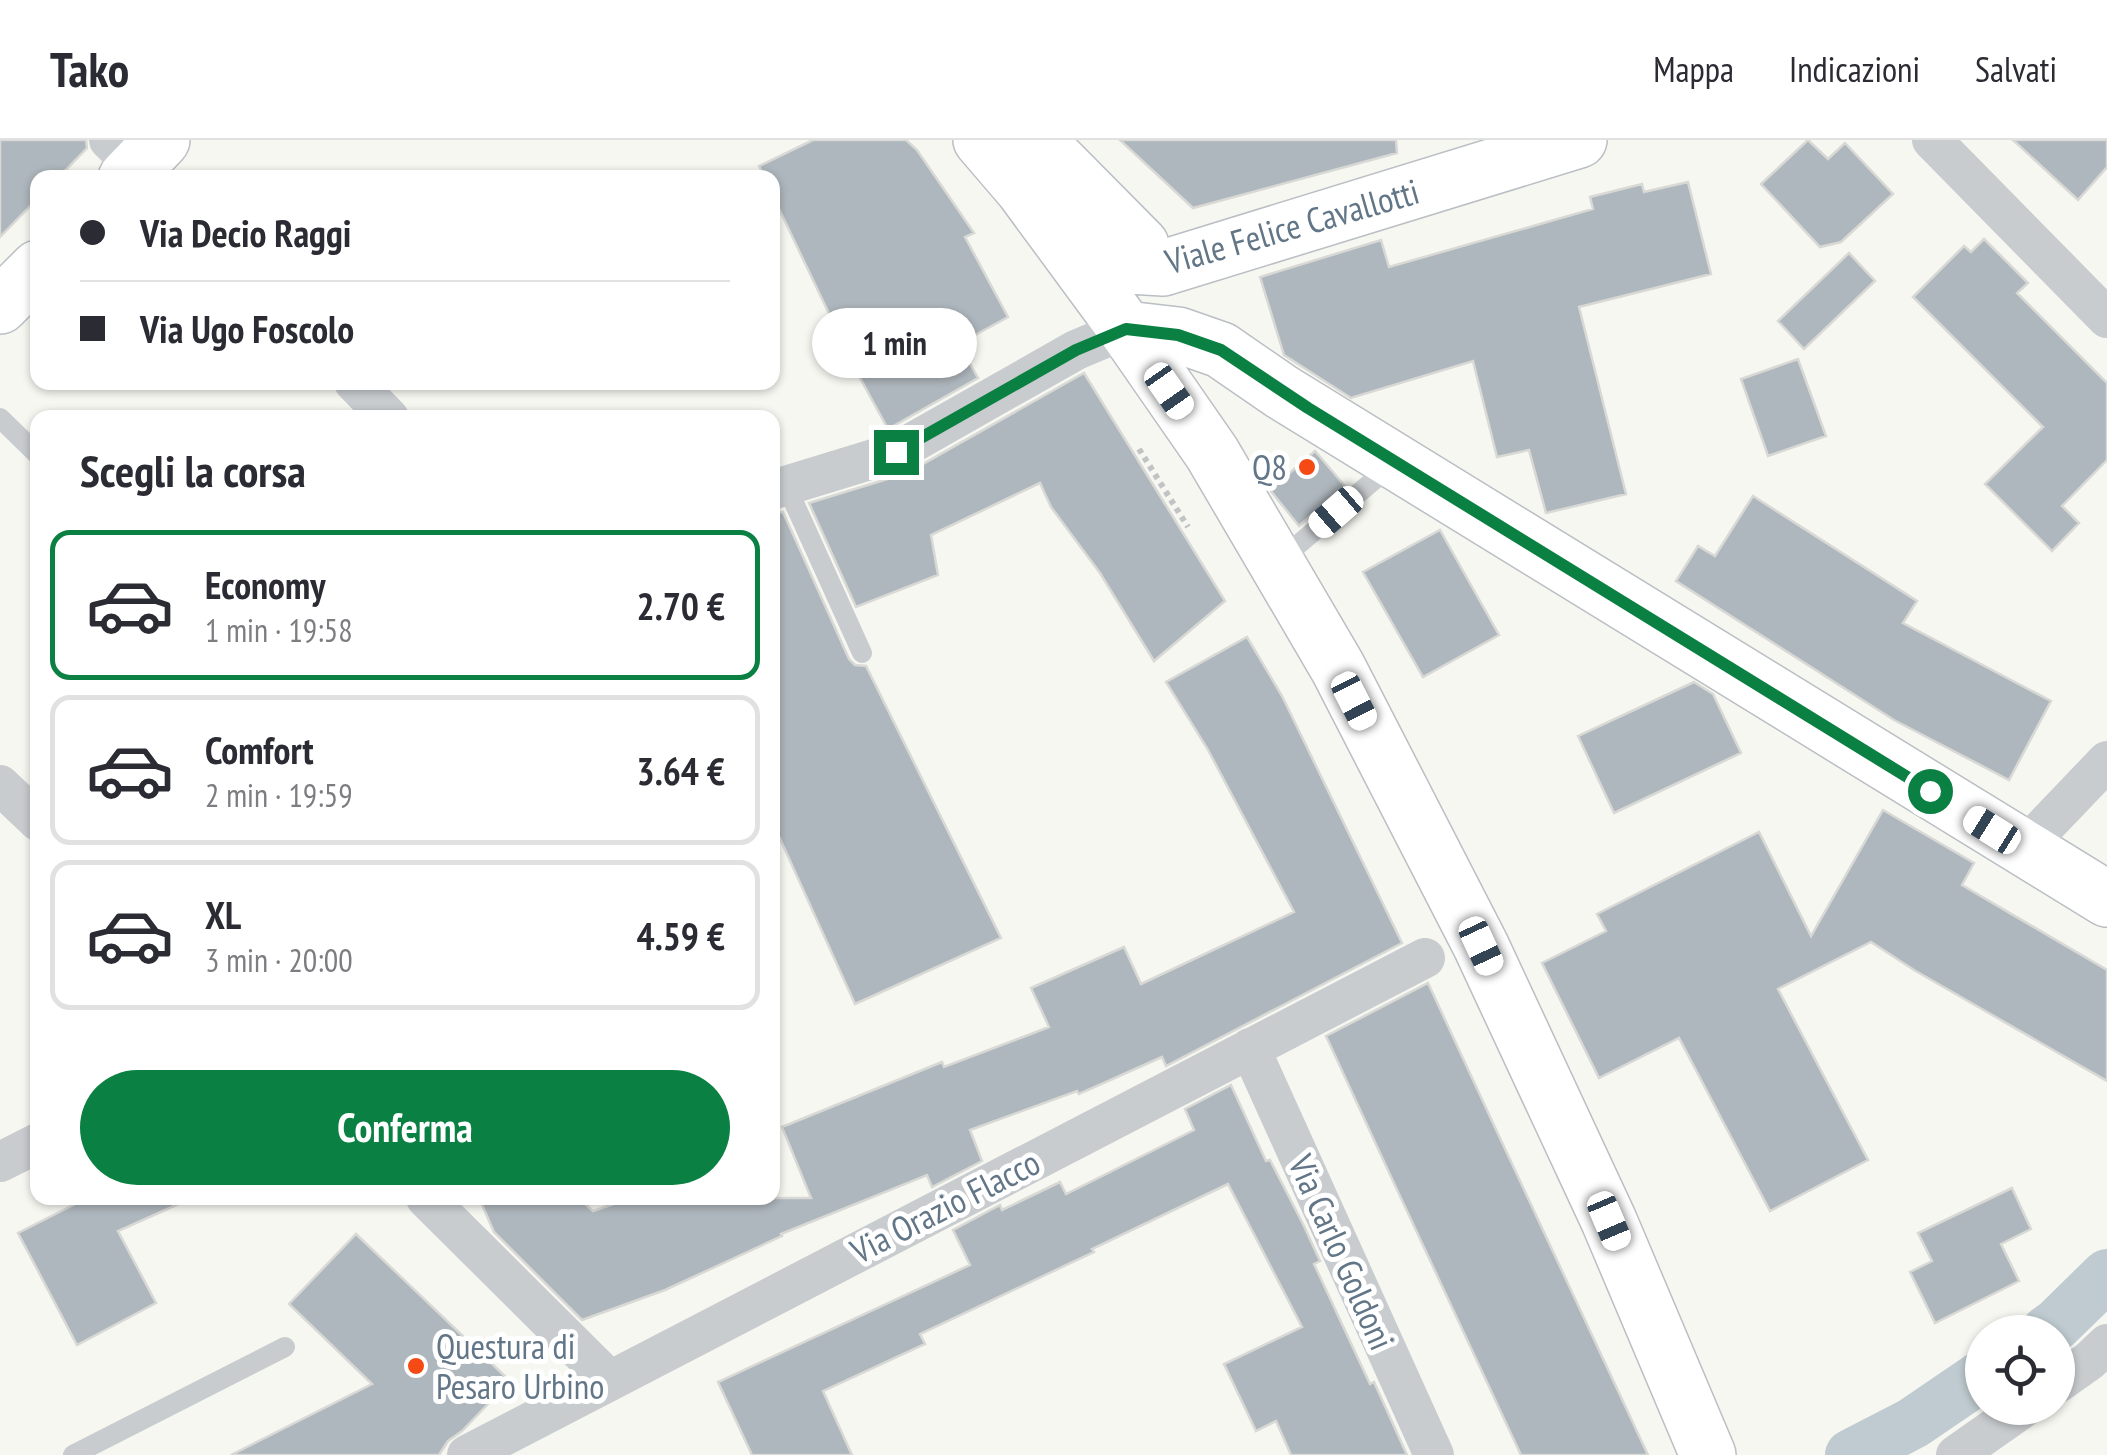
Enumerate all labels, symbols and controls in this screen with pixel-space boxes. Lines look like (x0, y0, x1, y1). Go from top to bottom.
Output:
text: Tako (50, 38, 129, 100)
text: Mappa (1653, 46, 1734, 92)
text: Indicazioni (1789, 46, 1920, 92)
text: Salvati (1975, 46, 2057, 92)
street label: Viale Felice Cavallotti (1159, 168, 1424, 284)
text: Via Decio Raggi (140, 208, 351, 257)
text: Via Ugo Foscolo (140, 304, 354, 353)
callout: 1 min (814, 307, 978, 377)
text: 1 min (862, 322, 927, 364)
car (1140, 358, 1198, 424)
route end (874, 430, 919, 475)
text: Scegli la corsa (80, 441, 306, 499)
place label: Q8 (1252, 444, 1287, 490)
marker: Q8 (1296, 456, 1318, 478)
car (1304, 481, 1368, 543)
icon: car (85, 560, 175, 650)
text: Economy (205, 560, 325, 609)
text: 2.70 € (636, 581, 725, 630)
text: 1 min · 19:58 (205, 609, 353, 651)
car (1327, 667, 1381, 735)
icon: car (85, 725, 175, 815)
text: Comfort (205, 725, 314, 774)
text: 3.64 € (636, 746, 725, 795)
route start (1908, 769, 1953, 814)
text: 2 min · 19:59 (205, 774, 353, 816)
car (1959, 801, 2025, 859)
icon: car (85, 890, 175, 980)
text: XL (205, 890, 241, 939)
text: 4.59 € (636, 911, 725, 960)
car (1455, 912, 1507, 980)
text: 3 min · 20:00 (205, 939, 353, 981)
button: Conferma (80, 1070, 730, 1185)
street label: Via Orazio Flacco (842, 1139, 1047, 1274)
street label: Via Carlo Goldoni (1278, 1146, 1405, 1357)
car (1583, 1188, 1635, 1254)
map controls (1965, 1315, 2075, 1425)
button: locate (1965, 1315, 2075, 1425)
place label: Questura di Pesaro Urbino (436, 1323, 604, 1409)
marker: Questura di Pesaro Urbino (405, 1355, 427, 1377)

